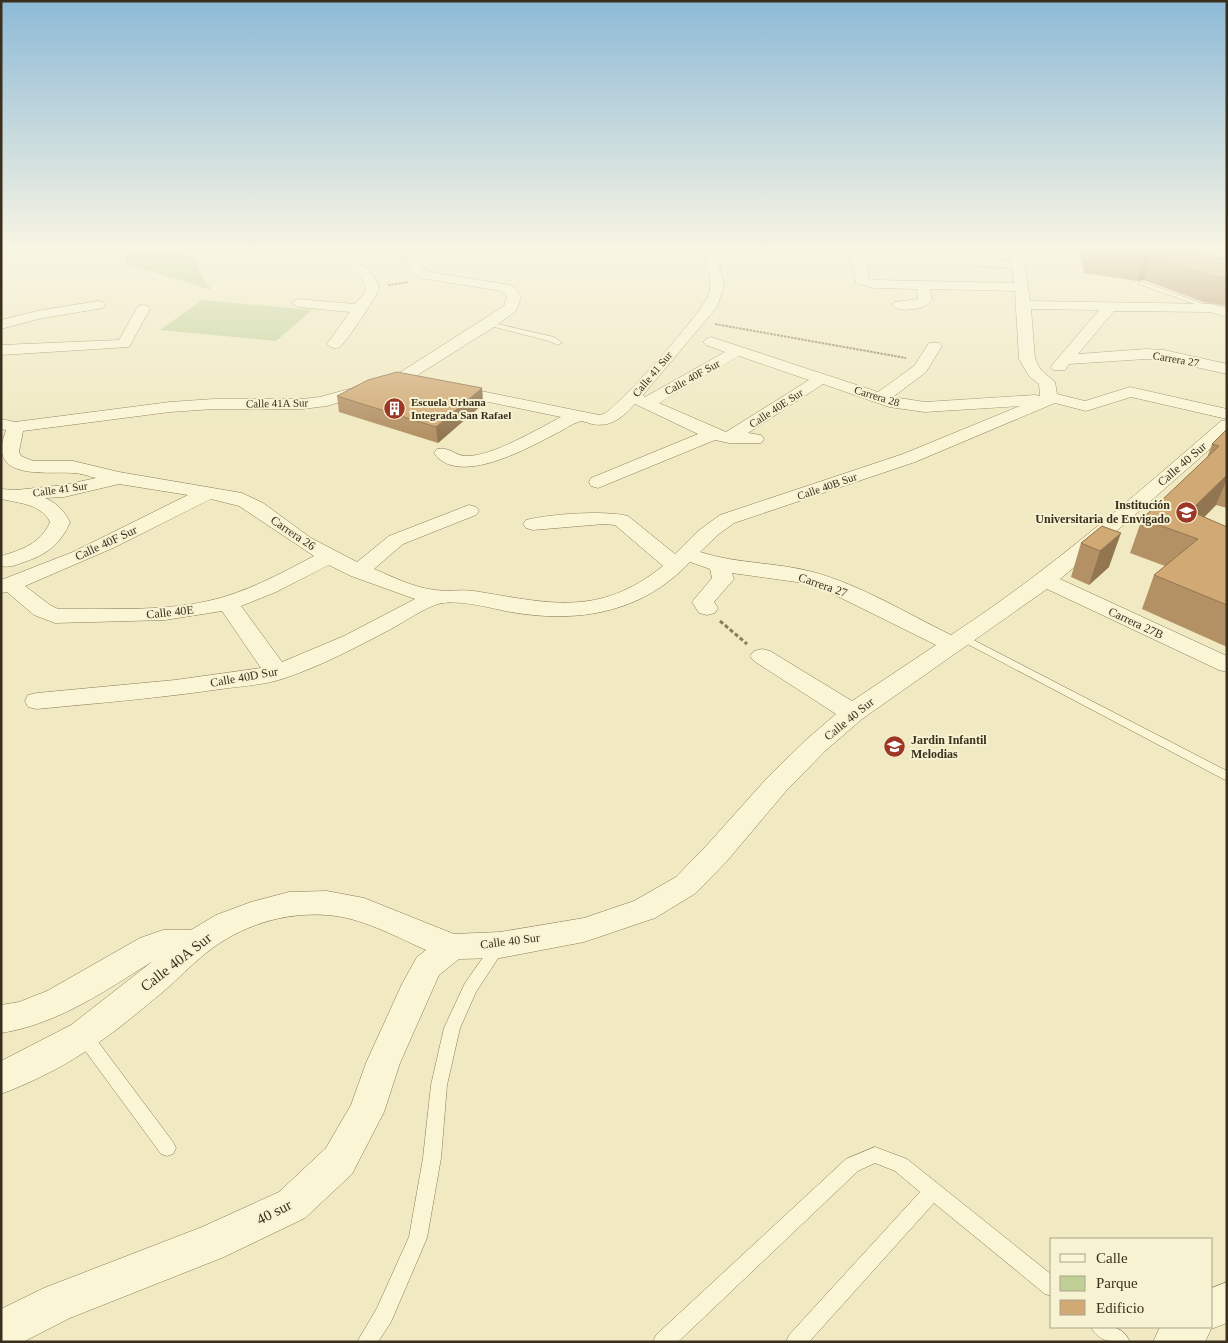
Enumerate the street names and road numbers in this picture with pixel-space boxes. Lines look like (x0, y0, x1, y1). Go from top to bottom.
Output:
street label: Calle 41 Sur (630, 349, 674, 399)
street label: Carrera 27 (1152, 349, 1201, 369)
street label: Calle 40F Sur (662, 357, 722, 397)
street label: Carrera 28 (853, 383, 902, 409)
street label: Calle 40E Sur (747, 386, 805, 430)
street label: Calle 41A Sur (246, 396, 309, 410)
street label: Calle 40 Sur (1155, 439, 1209, 489)
street label: Calle 40B Sur (796, 470, 859, 502)
street label: Calle 41 Sur (32, 479, 88, 499)
street label: Carrera 26 (268, 513, 318, 553)
street label: Calle 40F Sur (73, 523, 139, 563)
street label: Carrera 27 (797, 570, 849, 600)
street label: Calle 40E (146, 603, 194, 621)
street label: Carrera 27B (1106, 604, 1166, 642)
street label: Calle 40D Sur (209, 664, 279, 690)
street label: Calle 40 Sur (821, 695, 877, 743)
street label: Calle 40A Sur (138, 930, 214, 994)
street label: Calle 40 Sur (479, 930, 541, 952)
street label: 40 sur (254, 1196, 294, 1228)

